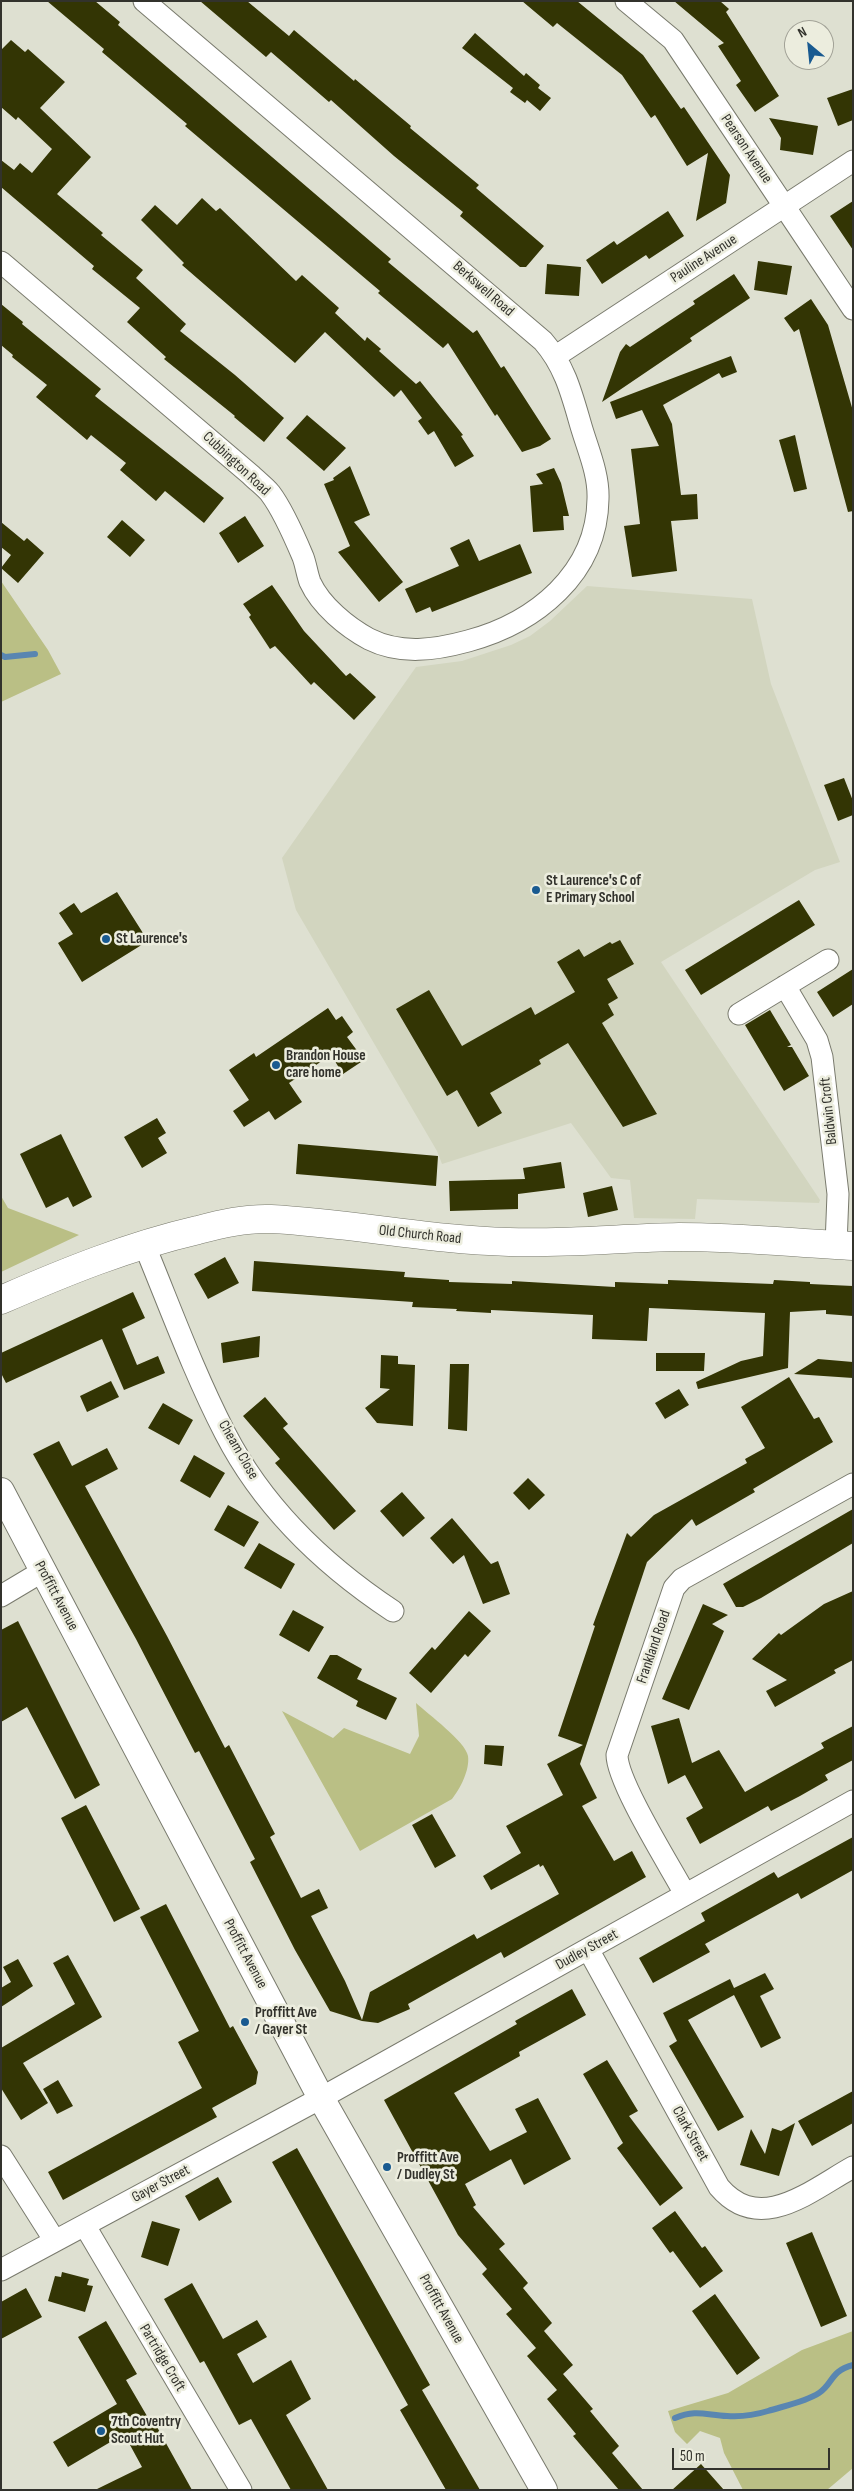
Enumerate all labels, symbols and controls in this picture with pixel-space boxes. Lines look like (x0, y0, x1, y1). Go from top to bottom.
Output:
north arrow (784, 20, 834, 70)
text: N (795, 23, 809, 41)
street label: Pearson Avenue (716, 111, 776, 187)
street label: Pauline Avenue (667, 231, 741, 287)
street label: Berkswell Road (449, 258, 517, 320)
street label: Cubbington Road (199, 428, 273, 500)
place label: St Laurence's C of E Primary School (546, 872, 641, 907)
marker: St Laurence's C of E Primary School (530, 884, 542, 896)
place label: St Laurence's (116, 930, 187, 948)
marker: St Laurence's (100, 933, 112, 945)
place label: Brandon House care home (286, 1047, 366, 1082)
marker: Brandon House care home (270, 1059, 282, 1071)
street label: Baldwin Croft (817, 1076, 841, 1146)
street label: Old Church Road (378, 1222, 462, 1248)
street label: Cheam Close (214, 1417, 262, 1483)
street label: Proffitt Avenue (30, 1558, 82, 1634)
street label: Frankland Road (633, 1608, 675, 1686)
street label: Proffitt Avenue (219, 1916, 271, 1992)
street label: Dudley Street (553, 1926, 621, 1974)
place label: Proffitt Ave / Gayer St (255, 2004, 317, 2039)
marker: Proffitt Ave / Gayer St (239, 2016, 251, 2028)
street label: Clark Street (668, 2103, 712, 2165)
place label: Proffitt Ave / Dudley St (397, 2149, 459, 2184)
street label: Gayer Street (129, 2161, 193, 2207)
marker: Proffitt Ave / Dudley St (381, 2161, 393, 2173)
street label: Proffitt Avenue (415, 2271, 467, 2347)
street label: Partridge Croft (135, 2321, 189, 2395)
place label: 7th Coventry Scout Hut (111, 2413, 181, 2448)
marker: 7th Coventry Scout Hut (95, 2425, 107, 2437)
scale bar (674, 2438, 832, 2470)
text: 50 m (680, 2447, 705, 2466)

